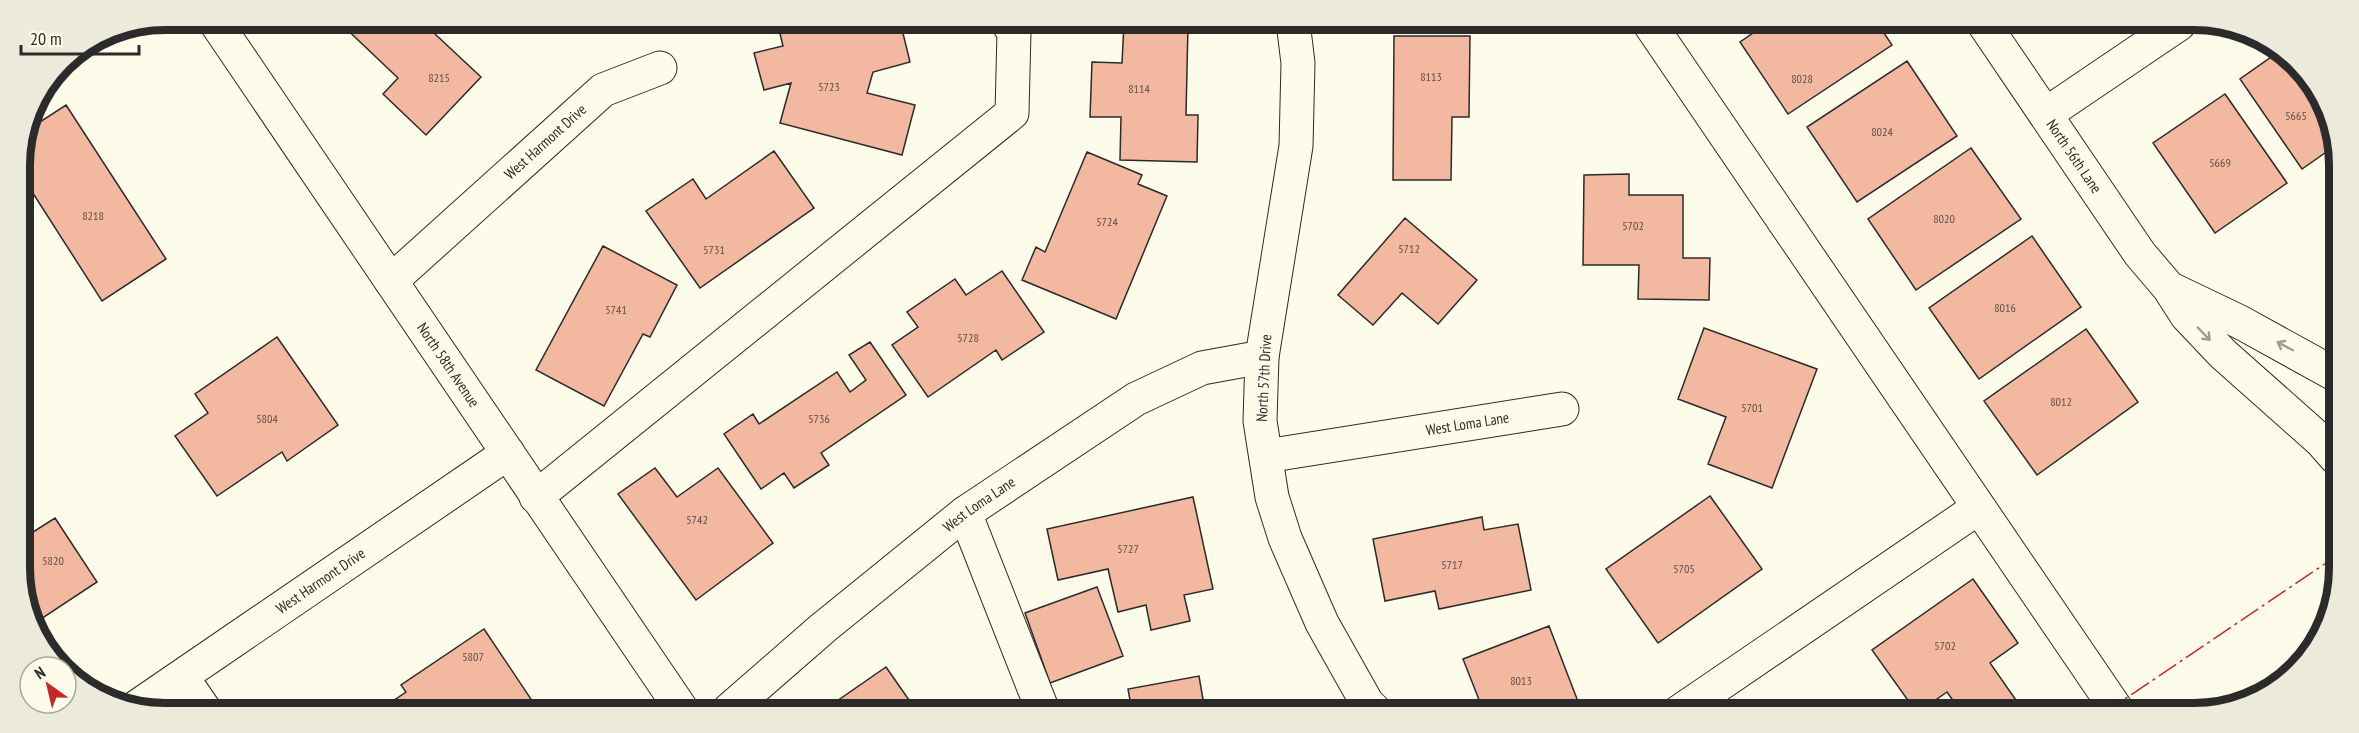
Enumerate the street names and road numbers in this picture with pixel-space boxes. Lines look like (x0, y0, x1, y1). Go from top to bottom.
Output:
street label: West Harmont Drive (500, 100, 590, 183)
street label: North 56th Lane (2042, 116, 2106, 197)
street label: North 58th Avenue (413, 319, 484, 411)
street label: North 57th Drive (1252, 334, 1275, 422)
street label: West Loma Lane (1424, 408, 1510, 439)
street label: West Loma Lane (939, 472, 1019, 536)
street label: West Harmont Drive (272, 543, 369, 618)

